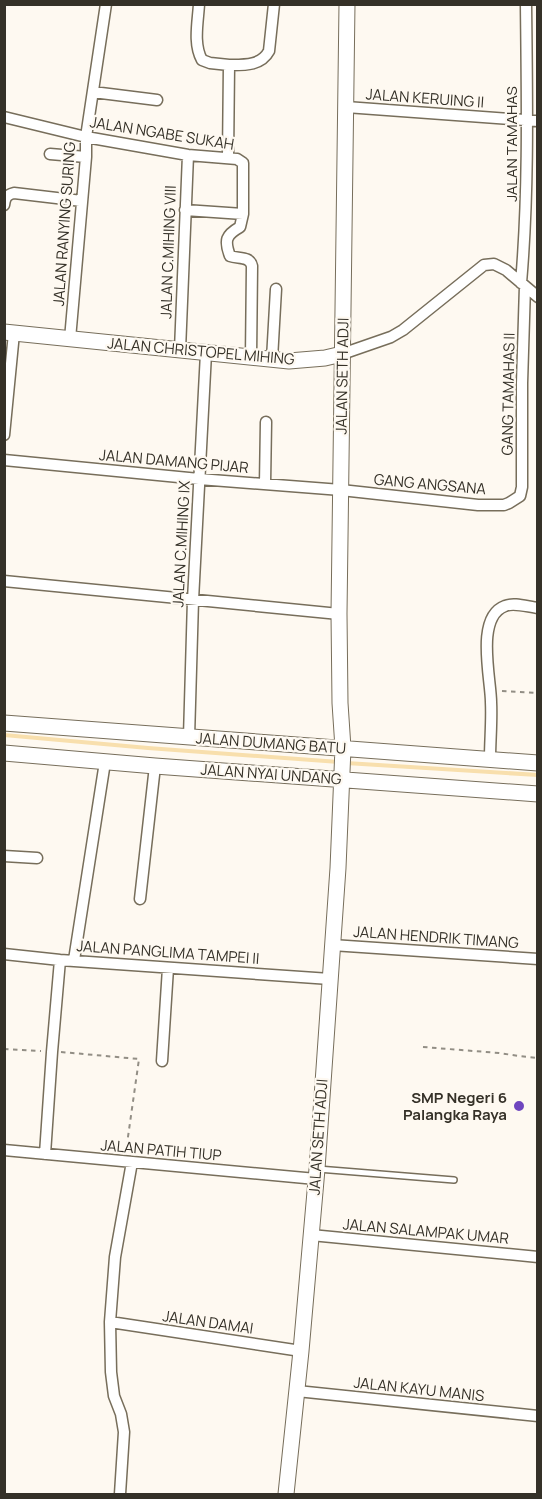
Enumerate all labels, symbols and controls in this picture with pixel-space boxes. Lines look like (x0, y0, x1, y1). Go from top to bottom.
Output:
street label: JALAN KERUING II (365, 83, 485, 113)
street label: JALAN TAMAHAS (501, 86, 522, 202)
street label: JALAN NGABE SUKAH (88, 111, 236, 155)
street label: JALAN RANYING SURING (48, 141, 80, 307)
street label: JALAN C.MIHING VIII (155, 185, 181, 319)
street label: JALAN SETH ADJI (330, 318, 354, 434)
street label: JALAN CHRISTOPEL MIHING (107, 332, 296, 370)
street label: GANG TAMAHAS II (496, 333, 520, 455)
street label: JALAN DAMANG PIJAR (98, 444, 250, 478)
street label: GANG ANGSANA (373, 469, 487, 499)
street label: JALAN C.MIHING IX (167, 480, 195, 608)
street label: JALAN DUMANG BATU (195, 727, 347, 759)
street label: JALAN NYAI UNDANG (200, 759, 343, 789)
street label: JALAN HENDRIK TIMANG (353, 921, 520, 953)
street label: JALAN PANGLIMA TAMPEI II (76, 935, 260, 969)
street label: JALAN SETH ADJI (303, 1078, 333, 1196)
place label: SMP Negeri 6 Palangka Raya (403, 1087, 507, 1125)
marker: SMP Negeri 6 Palangka Raya (512, 1099, 526, 1113)
street label: JALAN PATIH TIUP (100, 1134, 222, 1166)
street label: JALAN SALAMPAK UMAR (342, 1213, 510, 1249)
street label: JALAN DAMAI (161, 1305, 255, 1339)
street label: JALAN KAYU MANIS (353, 1372, 485, 1406)

